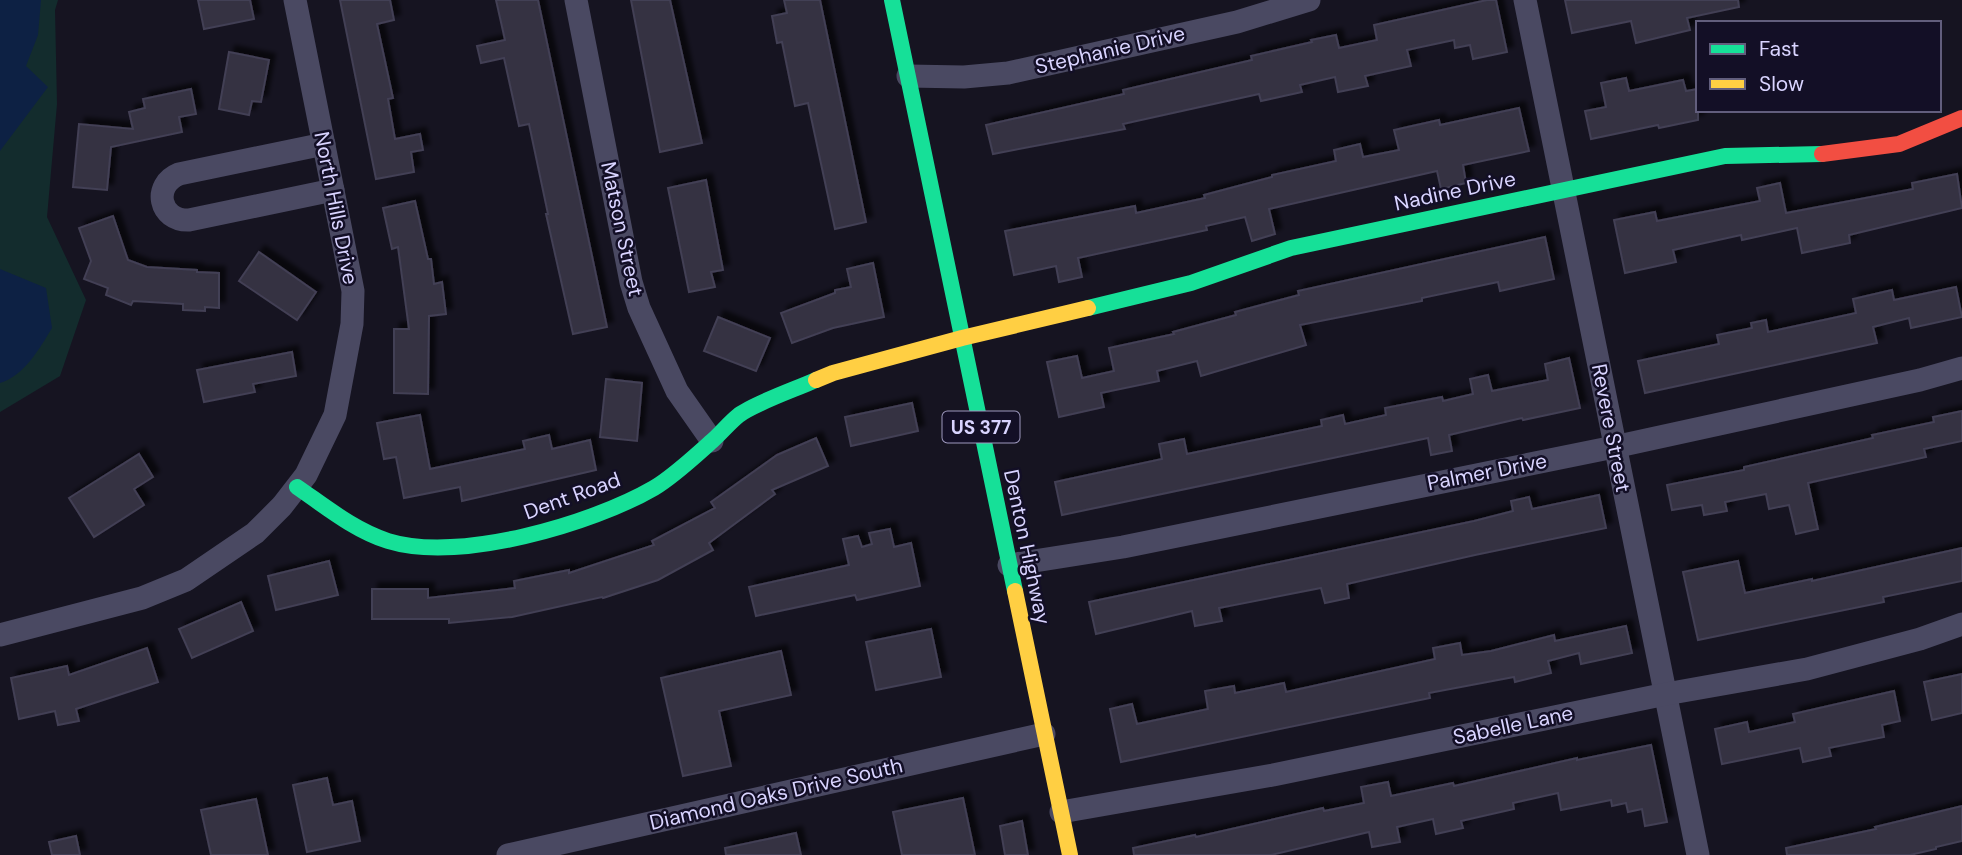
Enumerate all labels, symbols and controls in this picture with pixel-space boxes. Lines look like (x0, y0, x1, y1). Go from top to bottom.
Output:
street label: Stephanie Drive (1032, 19, 1188, 81)
legend (1696, 21, 1941, 112)
text: Fast (1759, 35, 1799, 63)
text: Slow (1759, 70, 1804, 98)
street label: North Hills Drive (307, 129, 365, 287)
street label: Matson Street (594, 159, 650, 299)
street label: Nadine Drive (1392, 164, 1518, 218)
street label: Revere Street (1585, 361, 1637, 495)
road number: US 377 (942, 412, 1020, 442)
street label: Palmer Drive (1425, 447, 1549, 497)
street label: Dent Road (520, 466, 624, 526)
street label: Denton Highway (997, 467, 1057, 628)
street label: Sabelle Lane (1450, 699, 1576, 751)
street label: Diamond Oaks Drive South (647, 751, 905, 837)

